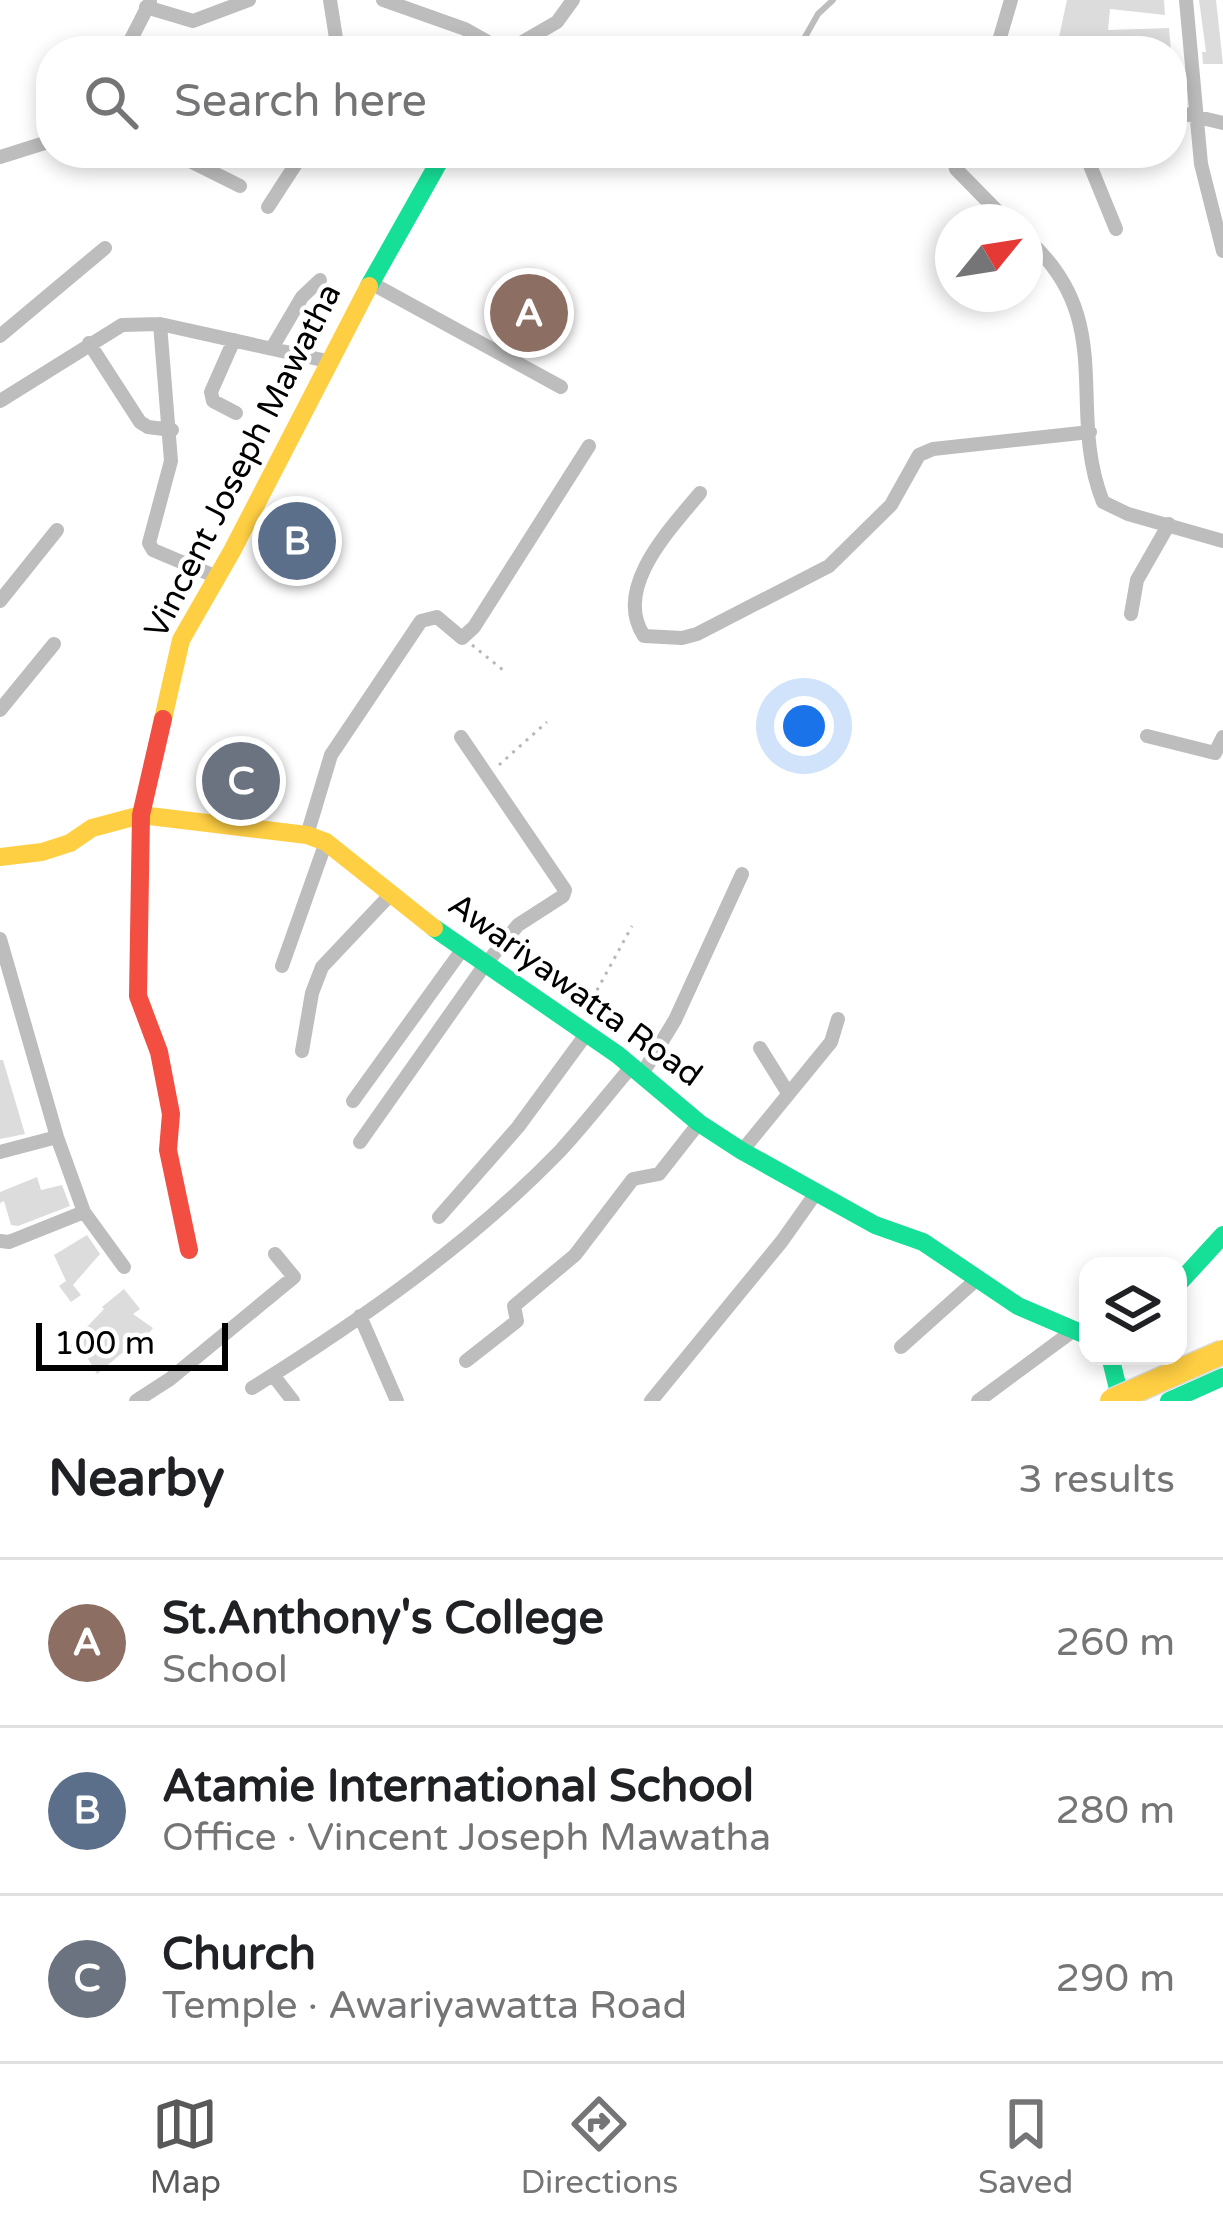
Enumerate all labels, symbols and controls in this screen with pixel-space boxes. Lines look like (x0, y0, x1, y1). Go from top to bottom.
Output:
search box (36, 36, 1187, 168)
icon: search (78, 69, 144, 135)
text: Search here (174, 75, 427, 129)
north arrow (935, 204, 1043, 312)
pin: A (490, 268, 568, 358)
street label: Vincent Joseph Mawatha (136, 277, 350, 645)
pin: B (258, 496, 336, 586)
your location (774, 696, 834, 756)
pin: C (202, 736, 280, 826)
street label: Awariyawatta Road (441, 885, 709, 1095)
map controls (1079, 1257, 1187, 1365)
button: layers (1079, 1257, 1187, 1365)
scale bar (36, 1317, 228, 1370)
text: 100 m (54, 1324, 155, 1363)
text: Nearby (48, 1448, 225, 1510)
text: 3 results (1018, 1456, 1175, 1503)
text: St.Anthony's College (162, 1592, 604, 1646)
text: A (72, 1619, 102, 1666)
text: 260 m (1056, 1619, 1175, 1666)
text: School (162, 1646, 288, 1693)
text: Atamie International School (162, 1760, 754, 1814)
text: B (73, 1787, 101, 1834)
text: 280 m (1056, 1787, 1175, 1834)
text: Office · Vincent Joseph Mawatha (162, 1814, 771, 1861)
text: Church (162, 1928, 316, 1982)
text: C (73, 1955, 101, 2002)
text: 290 m (1056, 1955, 1175, 2002)
text: Temple · Awariyawatta Road (162, 1982, 687, 2029)
tab: Map (150, 2091, 221, 2202)
tab: Directions (521, 2091, 678, 2202)
tab: Saved (978, 2091, 1073, 2202)

